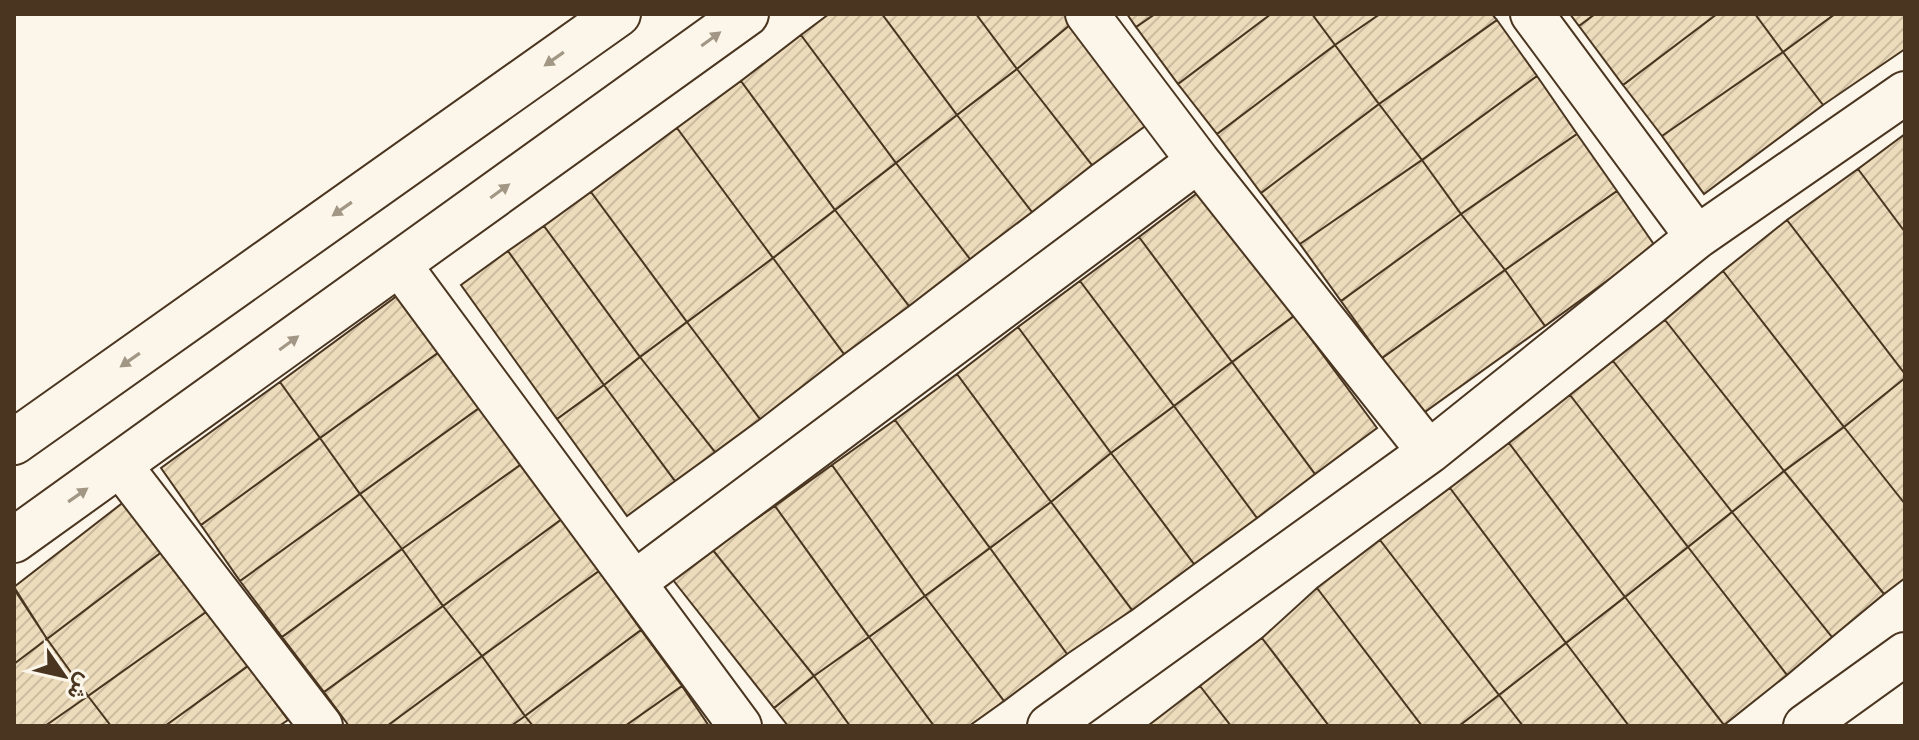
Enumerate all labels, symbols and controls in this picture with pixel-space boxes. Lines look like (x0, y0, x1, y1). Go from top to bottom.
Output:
one-way arrow (700, 31, 722, 47)
one-way arrow (544, 51, 565, 66)
one-way arrow (490, 184, 511, 200)
one-way arrow (331, 201, 353, 217)
one-way arrow (279, 336, 300, 352)
one-way arrow (119, 352, 140, 367)
one-way arrow (67, 488, 88, 503)
north arrow (24, 636, 104, 716)
text: ش (62, 668, 98, 705)

